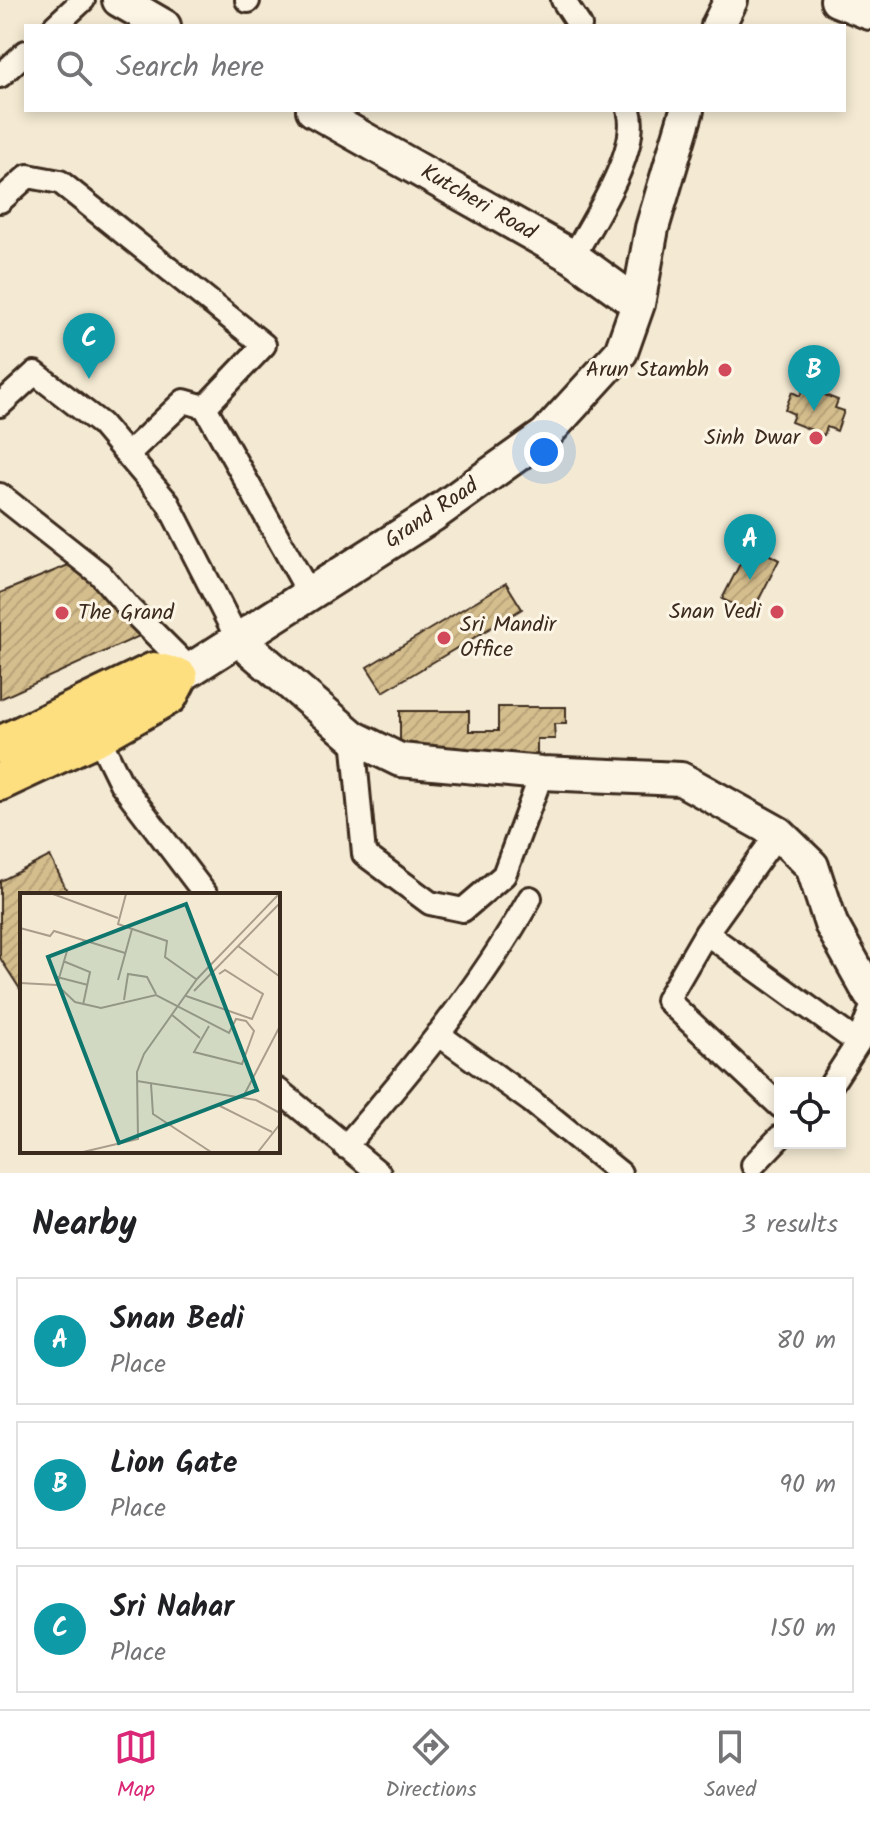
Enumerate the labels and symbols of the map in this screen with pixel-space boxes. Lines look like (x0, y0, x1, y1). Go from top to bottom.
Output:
street label: Kutcheri Road (413, 156, 544, 251)
pin: C (63, 313, 115, 379)
pin: B (788, 345, 840, 411)
place label: Arun Stambh (586, 353, 709, 388)
marker: Arun Stambh (716, 361, 734, 379)
place label: Sinh Dwar (704, 421, 802, 456)
marker: Sinh Dwar (807, 429, 825, 447)
your location (524, 432, 564, 472)
street label: Grand Road (378, 469, 487, 558)
pin: A (724, 514, 776, 580)
place label: Snan Vedi (669, 595, 762, 630)
place label: The Grand (78, 596, 175, 631)
marker: Snan Vedi (768, 603, 786, 621)
marker: The Grand (53, 604, 71, 622)
place label: Sri Mandir Office (460, 608, 558, 668)
marker: Sri Mandir Office (435, 629, 453, 647)
inset map (20, 893, 280, 1153)

